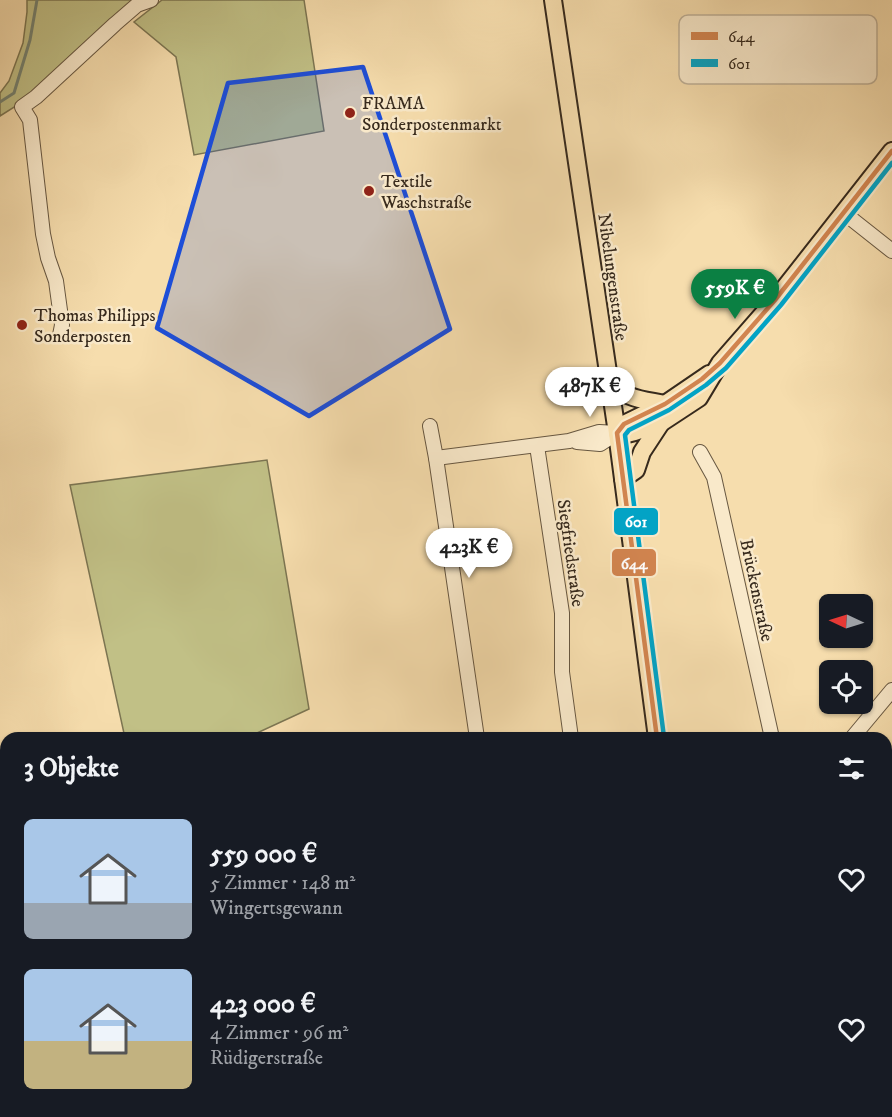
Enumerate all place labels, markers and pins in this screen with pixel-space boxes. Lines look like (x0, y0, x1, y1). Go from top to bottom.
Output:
place label: FRAMA Sonderpostenmarkt (362, 93, 502, 136)
marker: FRAMA Sonderpostenmarkt (343, 106, 357, 120)
place label: Textile Waschstraße (380, 171, 472, 214)
marker: Textile Waschstraße (362, 184, 376, 198)
pin: 559K € (686, 269, 784, 320)
place label: Thomas Philipps Sonderposten (34, 305, 155, 348)
marker: Thomas Philipps Sonderposten (15, 318, 29, 332)
pin: 487K € (541, 367, 639, 418)
pin: 423K € (420, 528, 518, 579)

